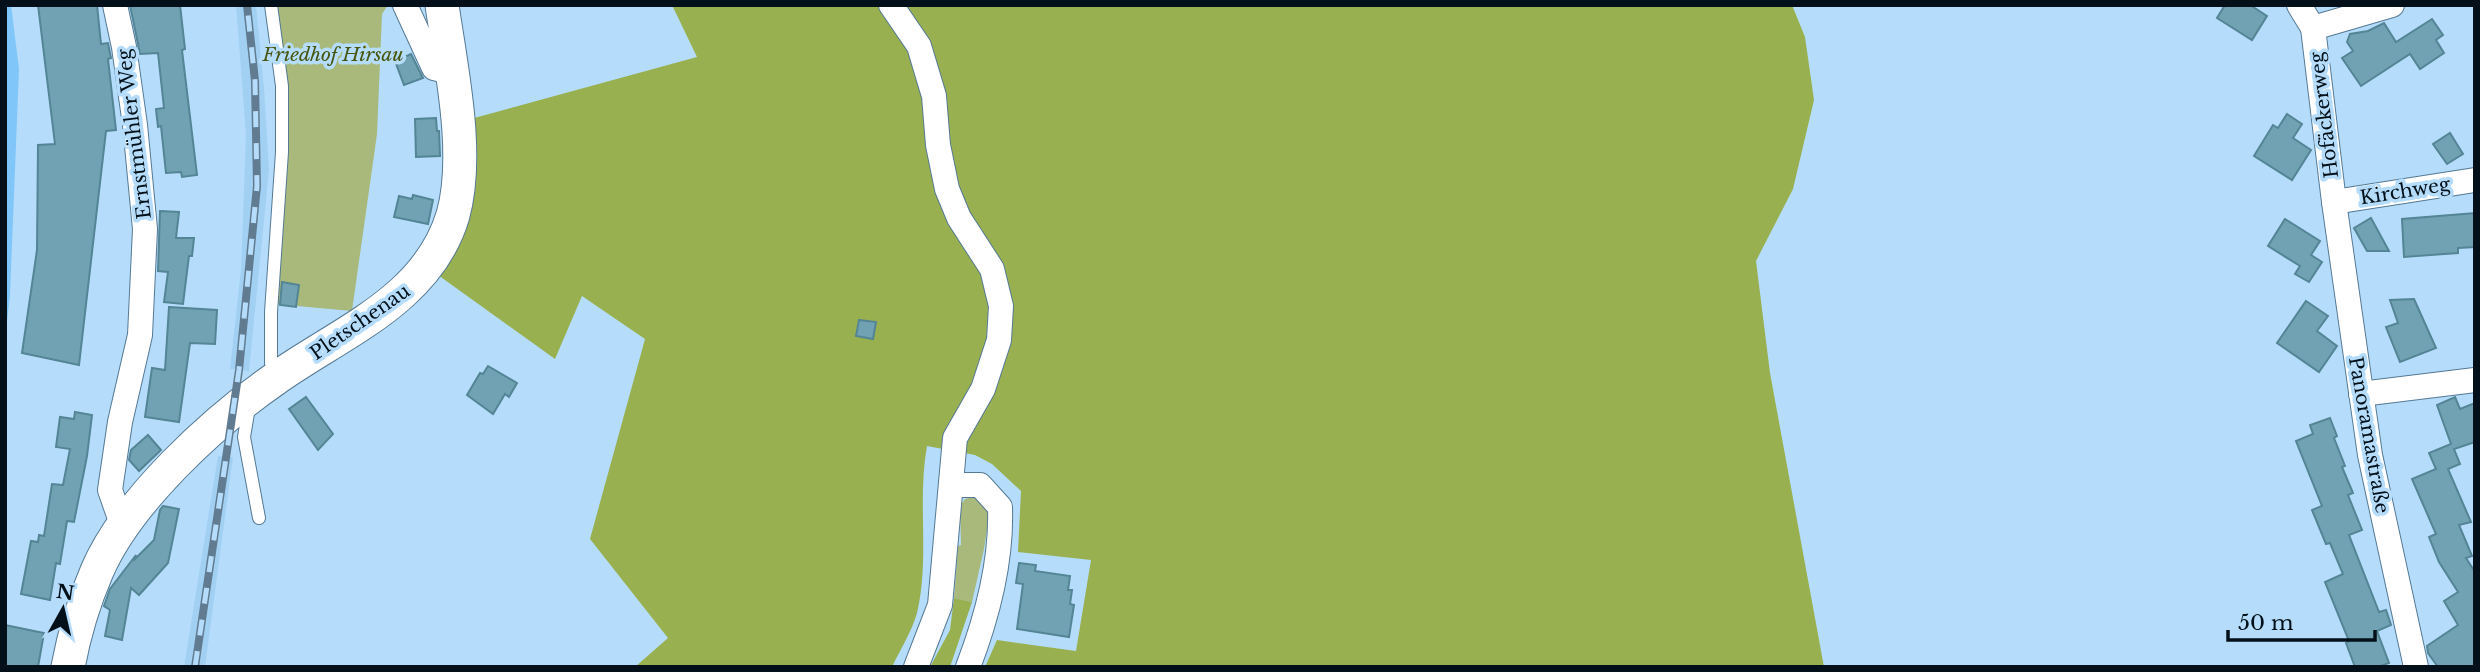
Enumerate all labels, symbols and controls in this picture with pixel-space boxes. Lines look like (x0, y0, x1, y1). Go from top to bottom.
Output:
park label: Friedhof Hirsau (261, 43, 404, 66)
street label: Ernstmühler Weg (112, 47, 156, 220)
street label: Hofäckerweg (2305, 50, 2343, 179)
street label: Kirchweg (2358, 172, 2452, 209)
street label: Pletschenau (306, 279, 414, 365)
street label: Panoramastraße (2344, 355, 2394, 515)
north arrow (28, 574, 98, 644)
text: N (55, 580, 76, 605)
scale bar (2228, 598, 2375, 642)
text: 50 m (2238, 610, 2294, 636)

